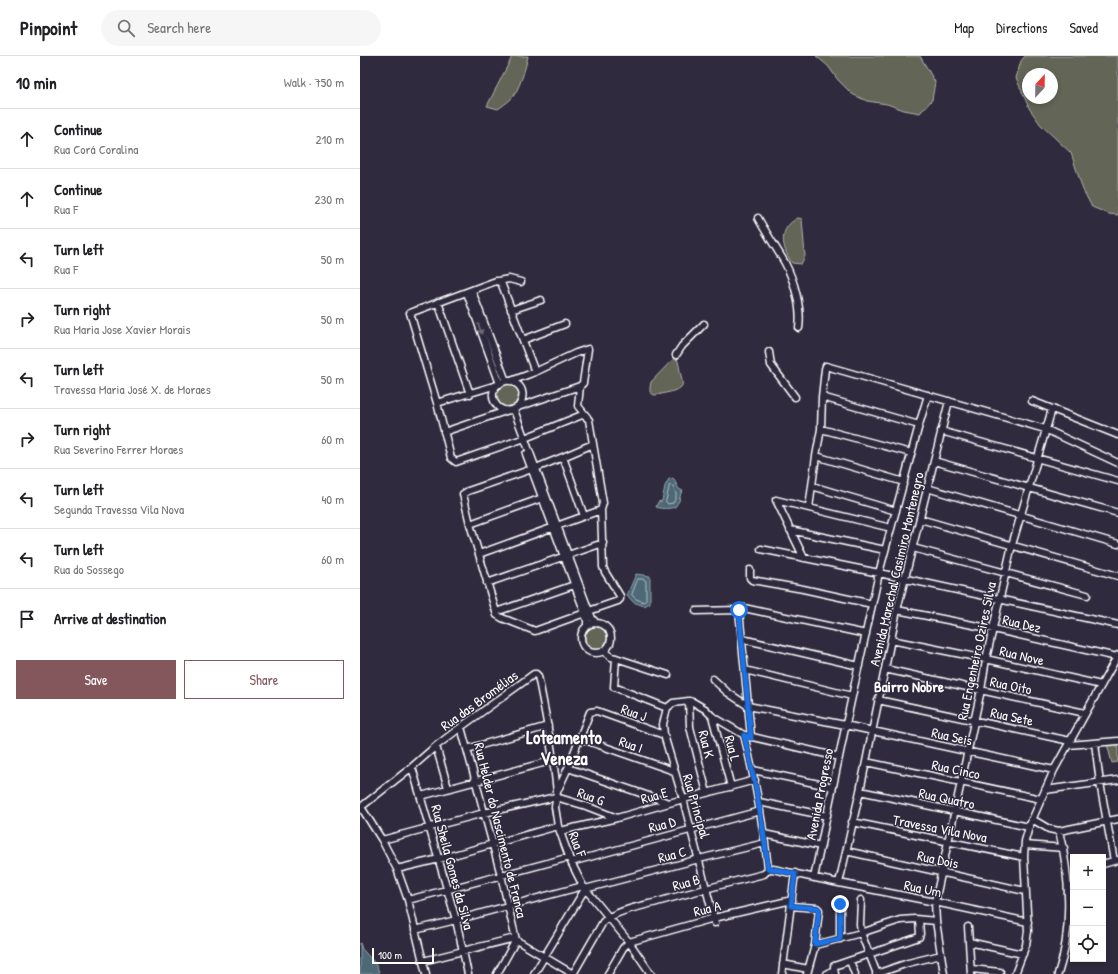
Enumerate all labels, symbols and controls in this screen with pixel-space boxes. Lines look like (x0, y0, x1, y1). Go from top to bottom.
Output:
search box (101, 10, 381, 46)
text: Pinpoint (20, 15, 77, 41)
icon: search (115, 17, 137, 39)
text: Search here (147, 17, 211, 38)
text: Map (954, 18, 974, 37)
text: Directions (996, 18, 1047, 37)
text: Saved (1069, 18, 1098, 37)
north arrow (1022, 68, 1058, 104)
text: 10 min (16, 71, 57, 94)
text: Walk · 750 m (284, 73, 344, 91)
text: Continue (54, 119, 102, 140)
icon: ahead (16, 128, 38, 150)
text: 210 m (316, 130, 344, 148)
text: Rua Corá Coralina (54, 140, 138, 158)
text: Continue (54, 179, 102, 200)
icon: ahead (16, 188, 38, 210)
text: 230 m (314, 190, 344, 208)
text: Rua F (54, 200, 78, 218)
text: Turn left (54, 239, 104, 260)
icon: left (16, 248, 38, 270)
text: 50 m (321, 250, 344, 268)
text: Rua F (54, 260, 78, 278)
text: Turn right (54, 299, 110, 320)
icon: right (16, 308, 38, 330)
text: 50 m (321, 310, 344, 328)
text: Rua Maria Jose Xavier Morais (54, 320, 190, 338)
one-way arrow (477, 324, 483, 336)
text: Turn left (54, 359, 104, 380)
icon: left (16, 368, 38, 390)
text: 50 m (321, 370, 344, 388)
text: Travessa Maria José X. de Moraes (54, 380, 211, 398)
text: Turn right (54, 419, 110, 440)
icon: right (16, 428, 38, 450)
text: 60 m (321, 430, 344, 448)
text: Rua Severino Ferrer Moraes (54, 440, 183, 458)
street label: Avenida Marechal Casimiro Montenegro (864, 470, 929, 668)
text: Turn left (54, 479, 104, 500)
icon: left (16, 488, 38, 510)
text: 40 m (321, 490, 344, 508)
text: Segunda Travessa Vila Nova (54, 500, 184, 518)
text: Turn left (54, 539, 104, 560)
icon: left (16, 548, 38, 570)
text: 60 m (321, 550, 344, 568)
text: Rua do Sossego (54, 560, 124, 578)
street label: Rua Engenheiro Ozires Silva (952, 580, 1001, 722)
route start (730, 601, 748, 619)
icon: arrive (16, 608, 38, 630)
text: Arrive at destination (54, 608, 166, 629)
street label: Rua Dez (1001, 609, 1043, 637)
street label: Rua Nove (998, 641, 1046, 669)
button: Save (16, 660, 176, 699)
button: Share (184, 660, 344, 699)
street label: Rua das Bromélias (437, 666, 521, 734)
street label: Rua Oito (988, 671, 1034, 699)
district label: Bairro Nobre (874, 676, 944, 697)
street label: Rua J (619, 699, 649, 725)
street label: Rua Sete (989, 702, 1035, 730)
street label: Rua Seis (930, 722, 974, 750)
district label: Loteamento Veneza (526, 725, 602, 771)
street label: Rua K (694, 728, 720, 761)
street label: Rua I (617, 731, 645, 757)
street label: Rua L (720, 733, 746, 763)
street label: Rua Helder do Nascimento de Franca (470, 740, 532, 920)
street label: Avenida Progresso (801, 746, 838, 842)
street label: Rua Cinco (930, 755, 982, 783)
street label: Rua Principal (678, 772, 715, 841)
street label: Rua G (575, 782, 607, 810)
street label: Rua E (638, 782, 670, 808)
street label: Rua Quatro (917, 783, 977, 813)
street label: Rua Sheila Gomes da Silva (427, 802, 479, 932)
street label: Travessa Vila Nova (891, 810, 989, 847)
street label: Rua D (646, 811, 678, 837)
street label: Rua F (564, 828, 592, 860)
street label: Rua C (656, 841, 688, 867)
street label: Rua Dois (916, 845, 960, 873)
map controls (1070, 854, 1106, 962)
button: + (1070, 854, 1106, 890)
street label: Rua B (670, 869, 702, 895)
street label: Rua Um (902, 875, 944, 901)
button: − (1070, 890, 1106, 926)
street label: Rua A (691, 895, 723, 921)
route end (831, 895, 849, 913)
button: locate (1070, 926, 1106, 962)
scale bar (372, 946, 434, 965)
text: 100 m (378, 948, 402, 962)

